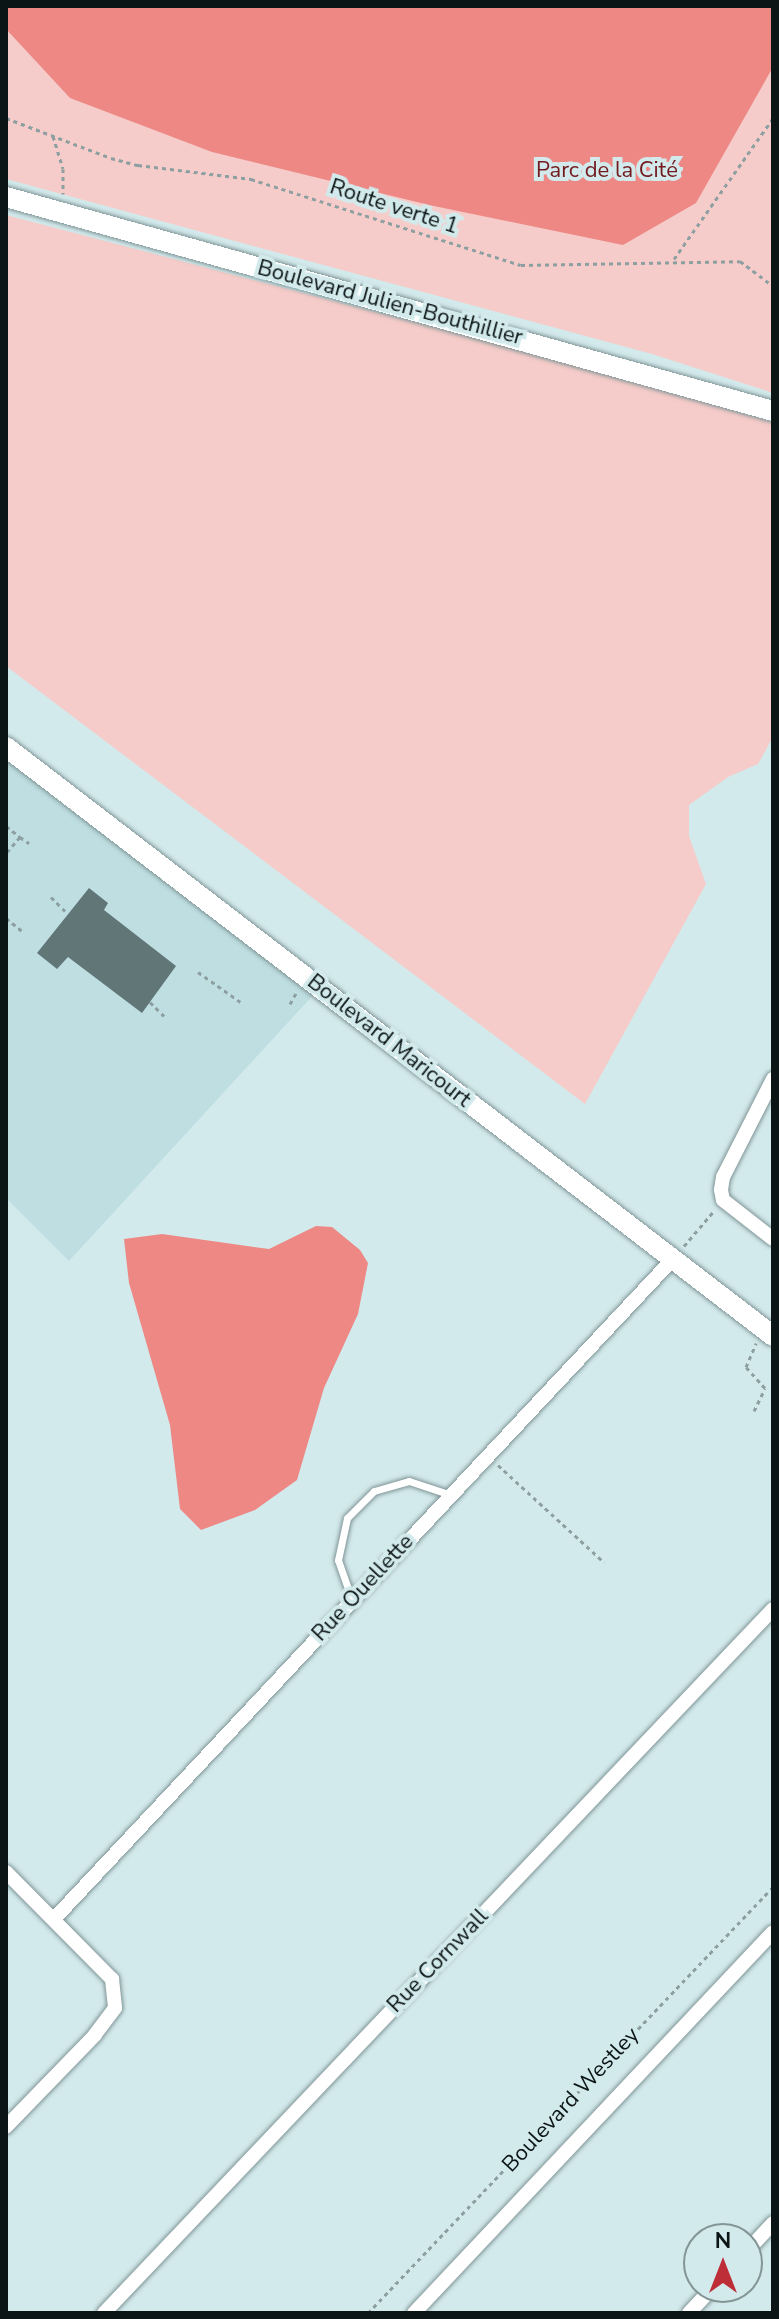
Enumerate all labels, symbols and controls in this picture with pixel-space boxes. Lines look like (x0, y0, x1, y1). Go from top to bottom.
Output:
park label: Parc de la Cité (536, 158, 678, 184)
street label: Route verte 1 (326, 174, 462, 240)
street label: Boulevard Julien-Bouthillier (255, 255, 525, 351)
street label: Boulevard Maricourt (302, 969, 476, 1113)
street label: Rue Ouellette (307, 1529, 419, 1647)
street label: Rue Cornwall (382, 1904, 494, 2018)
street label: Boulevard Westley (497, 2022, 645, 2178)
north arrow (683, 2223, 763, 2303)
text: N (715, 2226, 731, 2256)

